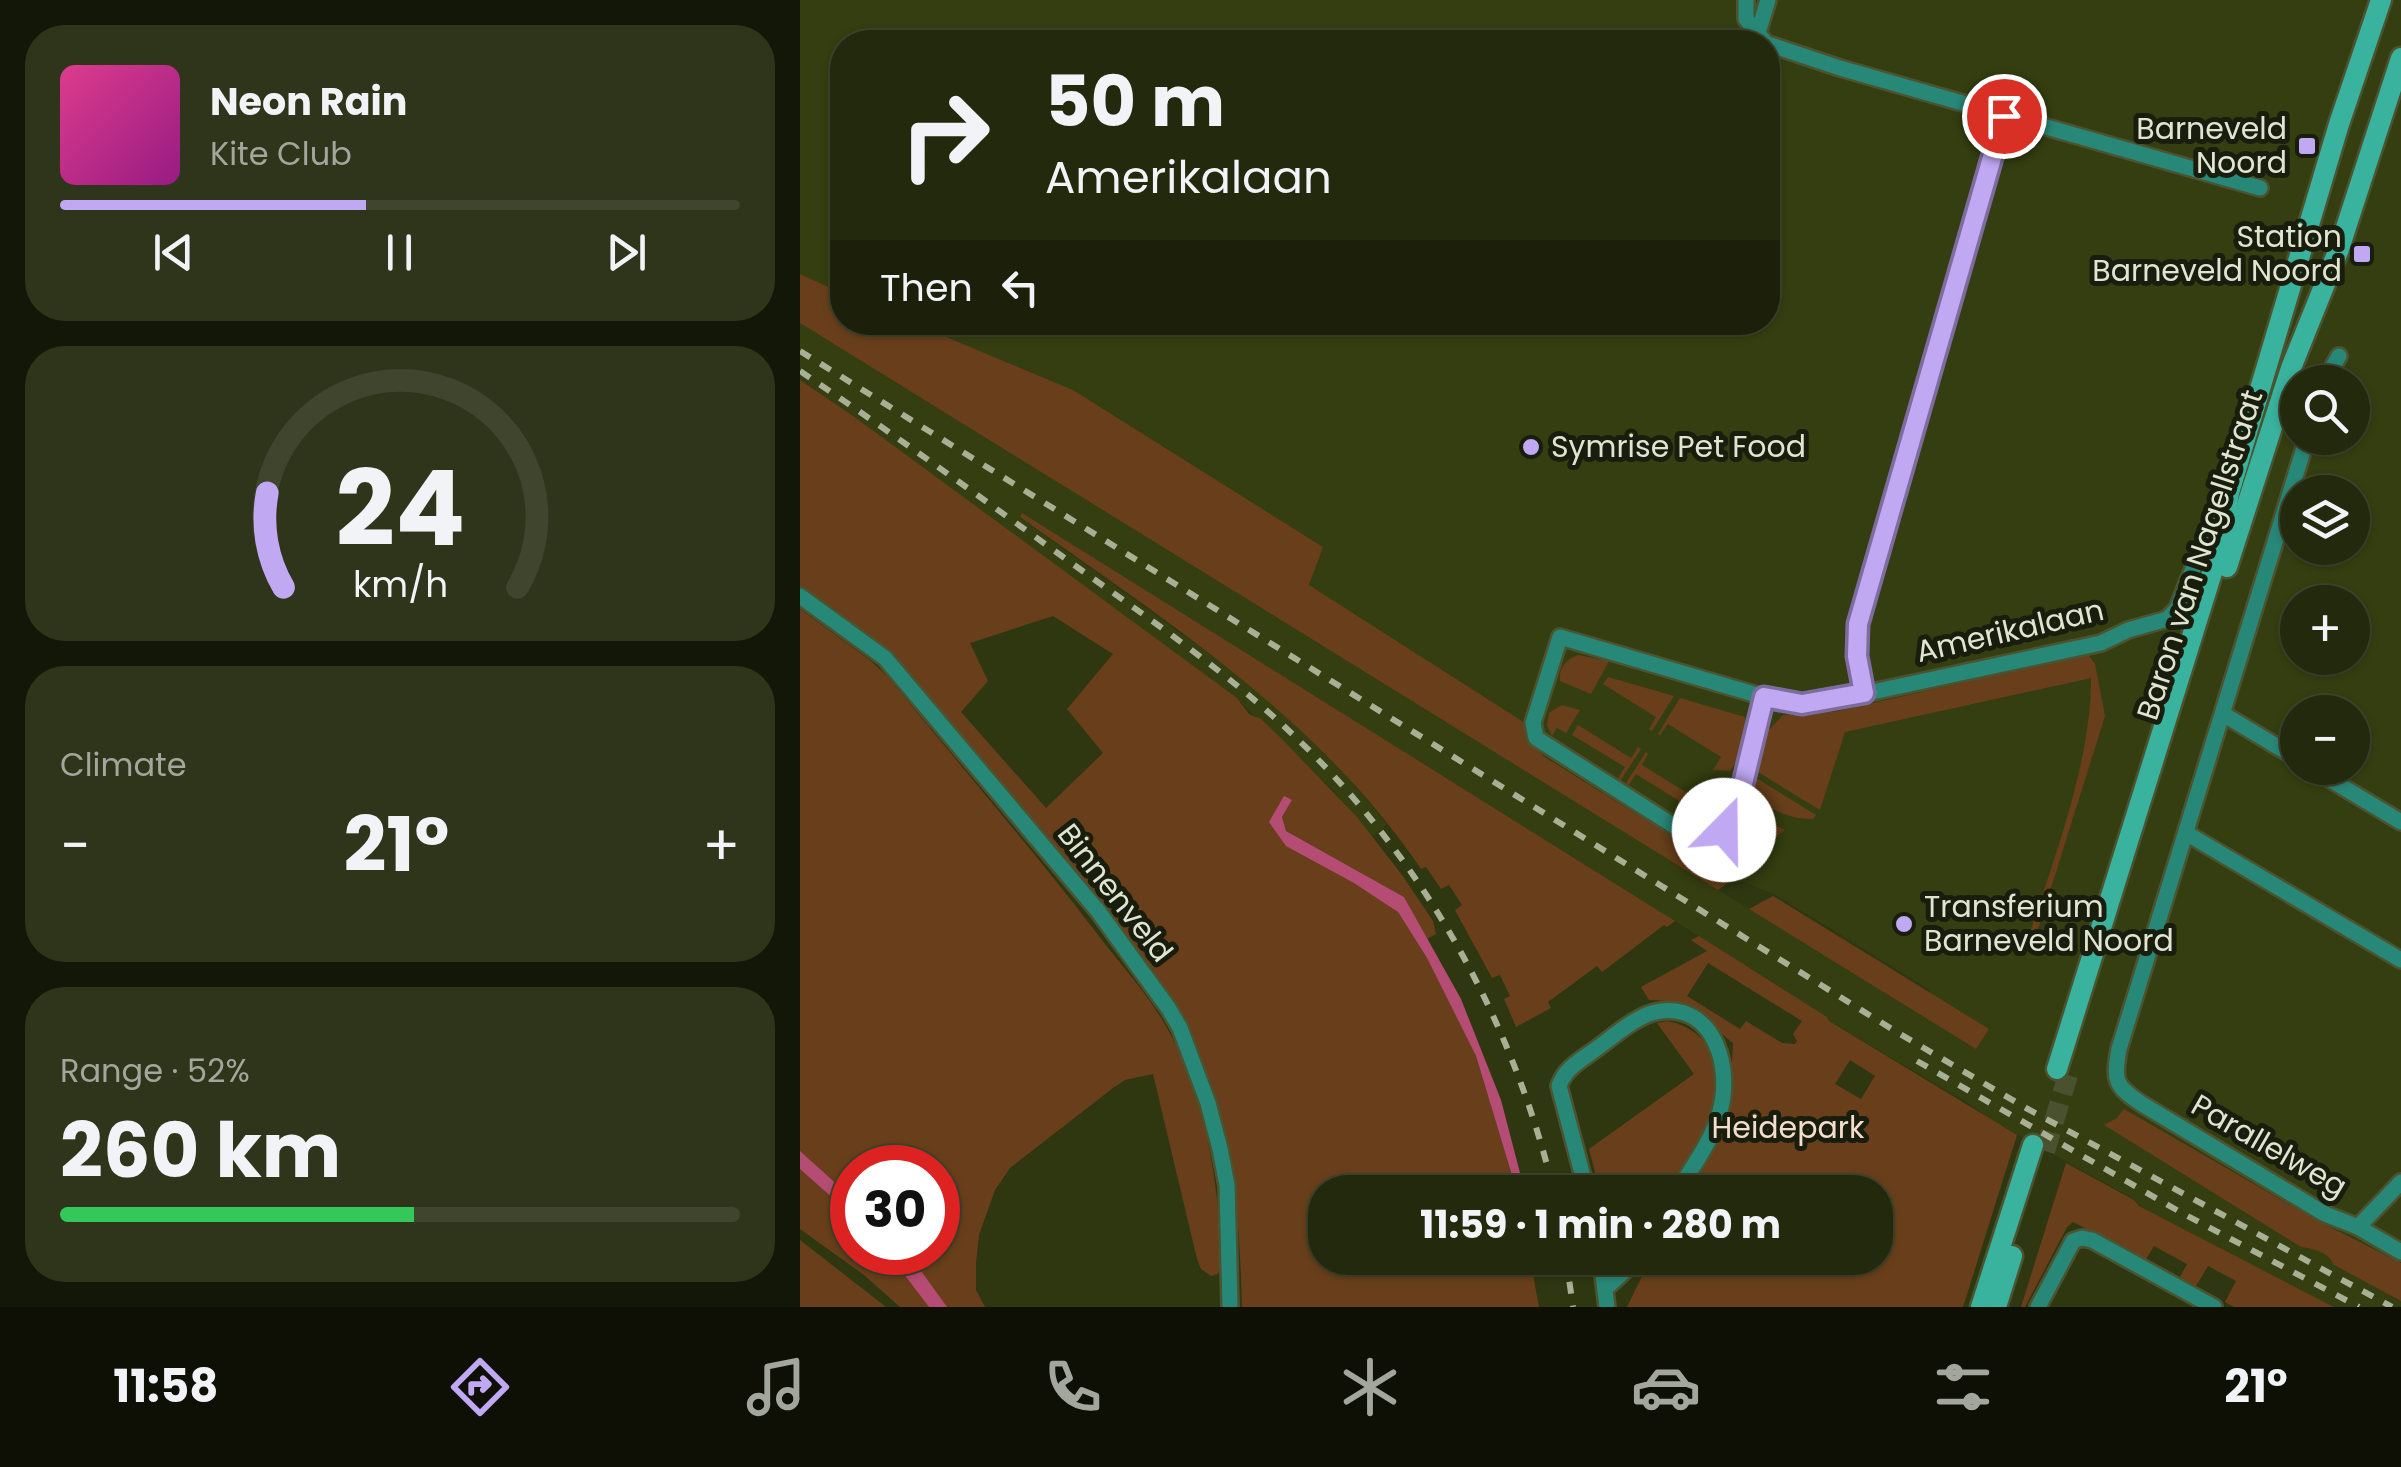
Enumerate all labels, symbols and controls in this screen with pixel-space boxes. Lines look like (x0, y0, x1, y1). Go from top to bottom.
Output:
text: 50 m (1045, 52, 1225, 151)
icon: right (880, 70, 1010, 200)
pin (1962, 74, 2047, 159)
text: Neon Rain (210, 75, 407, 128)
icon: arrive (1977, 89, 2032, 144)
place label: Barneveld Noord (2136, 107, 2287, 184)
text: Kite Club (210, 131, 352, 176)
marker: Barneveld Noord (2296, 135, 2318, 157)
text: Amerikalaan (1045, 146, 1332, 209)
place label: Station Barneveld Noord (2092, 215, 2342, 292)
icon: previous (146, 225, 201, 280)
icon: pause (372, 225, 427, 280)
icon: next (599, 225, 654, 280)
marker: Station Barneveld Noord (2351, 243, 2373, 265)
icon: left (993, 260, 1048, 315)
text: Then (880, 261, 973, 314)
map controls (2280, 365, 2370, 785)
button: search (2280, 365, 2370, 455)
street label: Baron van Nagellstraat (2126, 384, 2273, 725)
place label: Symrise Pet Food (1551, 425, 1806, 468)
text: 24 (335, 436, 465, 581)
marker: Symrise Pet Food (1520, 436, 1542, 458)
button: layers (2280, 475, 2370, 565)
text: km/h (352, 559, 448, 610)
button: + (2280, 585, 2370, 675)
street label: Amerikalaan (1912, 588, 2108, 673)
button: − (2280, 695, 2370, 785)
text: Climate (60, 742, 187, 787)
position arrow (1672, 778, 1776, 882)
text: 21° (343, 792, 449, 897)
text: − (60, 807, 90, 884)
text: + (702, 807, 740, 884)
street label: Binnenveld (1048, 814, 1183, 971)
place label: Transferium Barneveld Noord (1924, 885, 2174, 962)
marker: Transferium Barneveld Noord (1893, 913, 1915, 935)
text: Range · 52% (60, 1048, 250, 1093)
street label: Parallelweg (2183, 1084, 2355, 1208)
text: 260 km (60, 1098, 341, 1203)
park label: Heidepark (1712, 1106, 1865, 1149)
speed limit sign: 30 (830, 1145, 960, 1275)
text: 11:59 · 1 min · 280 m (1420, 1198, 1781, 1251)
icon: directions (445, 1352, 515, 1422)
icon: music (741, 1352, 811, 1422)
icon: phone (1038, 1352, 1108, 1422)
icon: climate (1335, 1352, 1405, 1422)
icon: car (1631, 1352, 1701, 1422)
icon: filters (1928, 1352, 1998, 1422)
text: 11:58 (113, 1355, 218, 1418)
text: 21° (2224, 1355, 2288, 1418)

